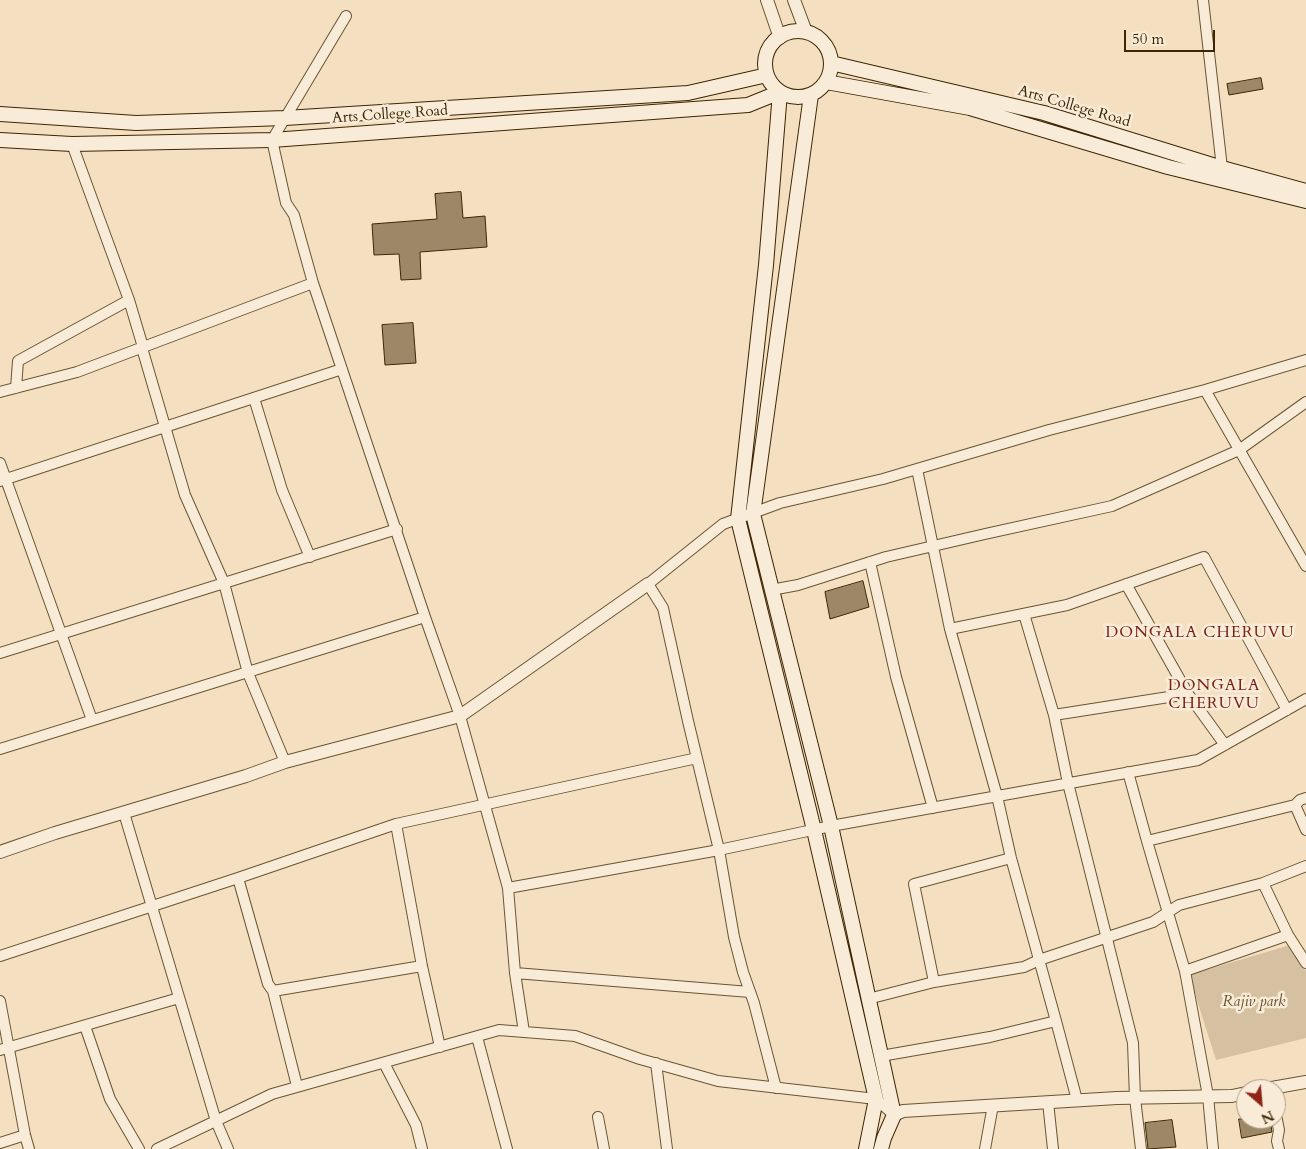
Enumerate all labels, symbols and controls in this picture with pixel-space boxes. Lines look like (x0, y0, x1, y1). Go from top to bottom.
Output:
scale bar (1126, 20, 1217, 52)
text: 50 m (1132, 29, 1164, 49)
street label: Arts College Road (1016, 82, 1132, 132)
street label: Arts College Road (331, 102, 449, 128)
district label: DONGALA CHERUVU (1103, 623, 1297, 643)
district label: DONGALA CHERUVU (1167, 676, 1261, 714)
park label: Rajiv park (1223, 994, 1285, 1012)
north arrow (1236, 1079, 1286, 1129)
text: N (1258, 1106, 1277, 1128)

